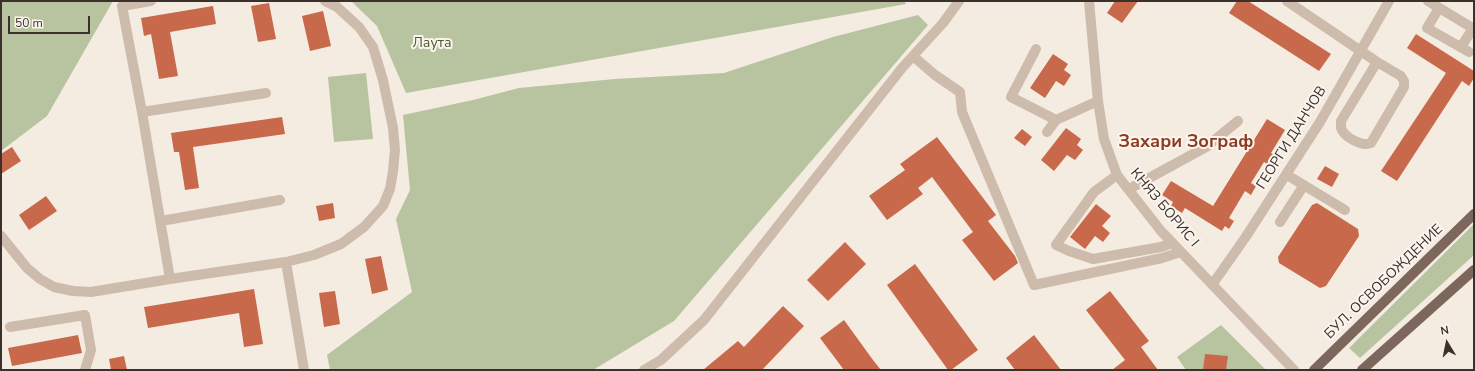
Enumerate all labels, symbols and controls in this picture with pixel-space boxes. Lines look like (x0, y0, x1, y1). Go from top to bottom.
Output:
scale bar (10, 8, 92, 34)
text: 50 m (15, 15, 43, 31)
park label: Лаута (412, 36, 452, 52)
street label: ГЕОРГИ ДАНЧОВ (1254, 83, 1330, 193)
district label: Захари Зограф (1119, 132, 1253, 154)
street label: КНЯЗ БОРИС I (1126, 165, 1202, 251)
street label: БУЛ. ОСВОБОЖДЕНИЕ (1322, 221, 1446, 343)
north arrow (1427, 323, 1467, 363)
text: N (1439, 323, 1450, 339)

